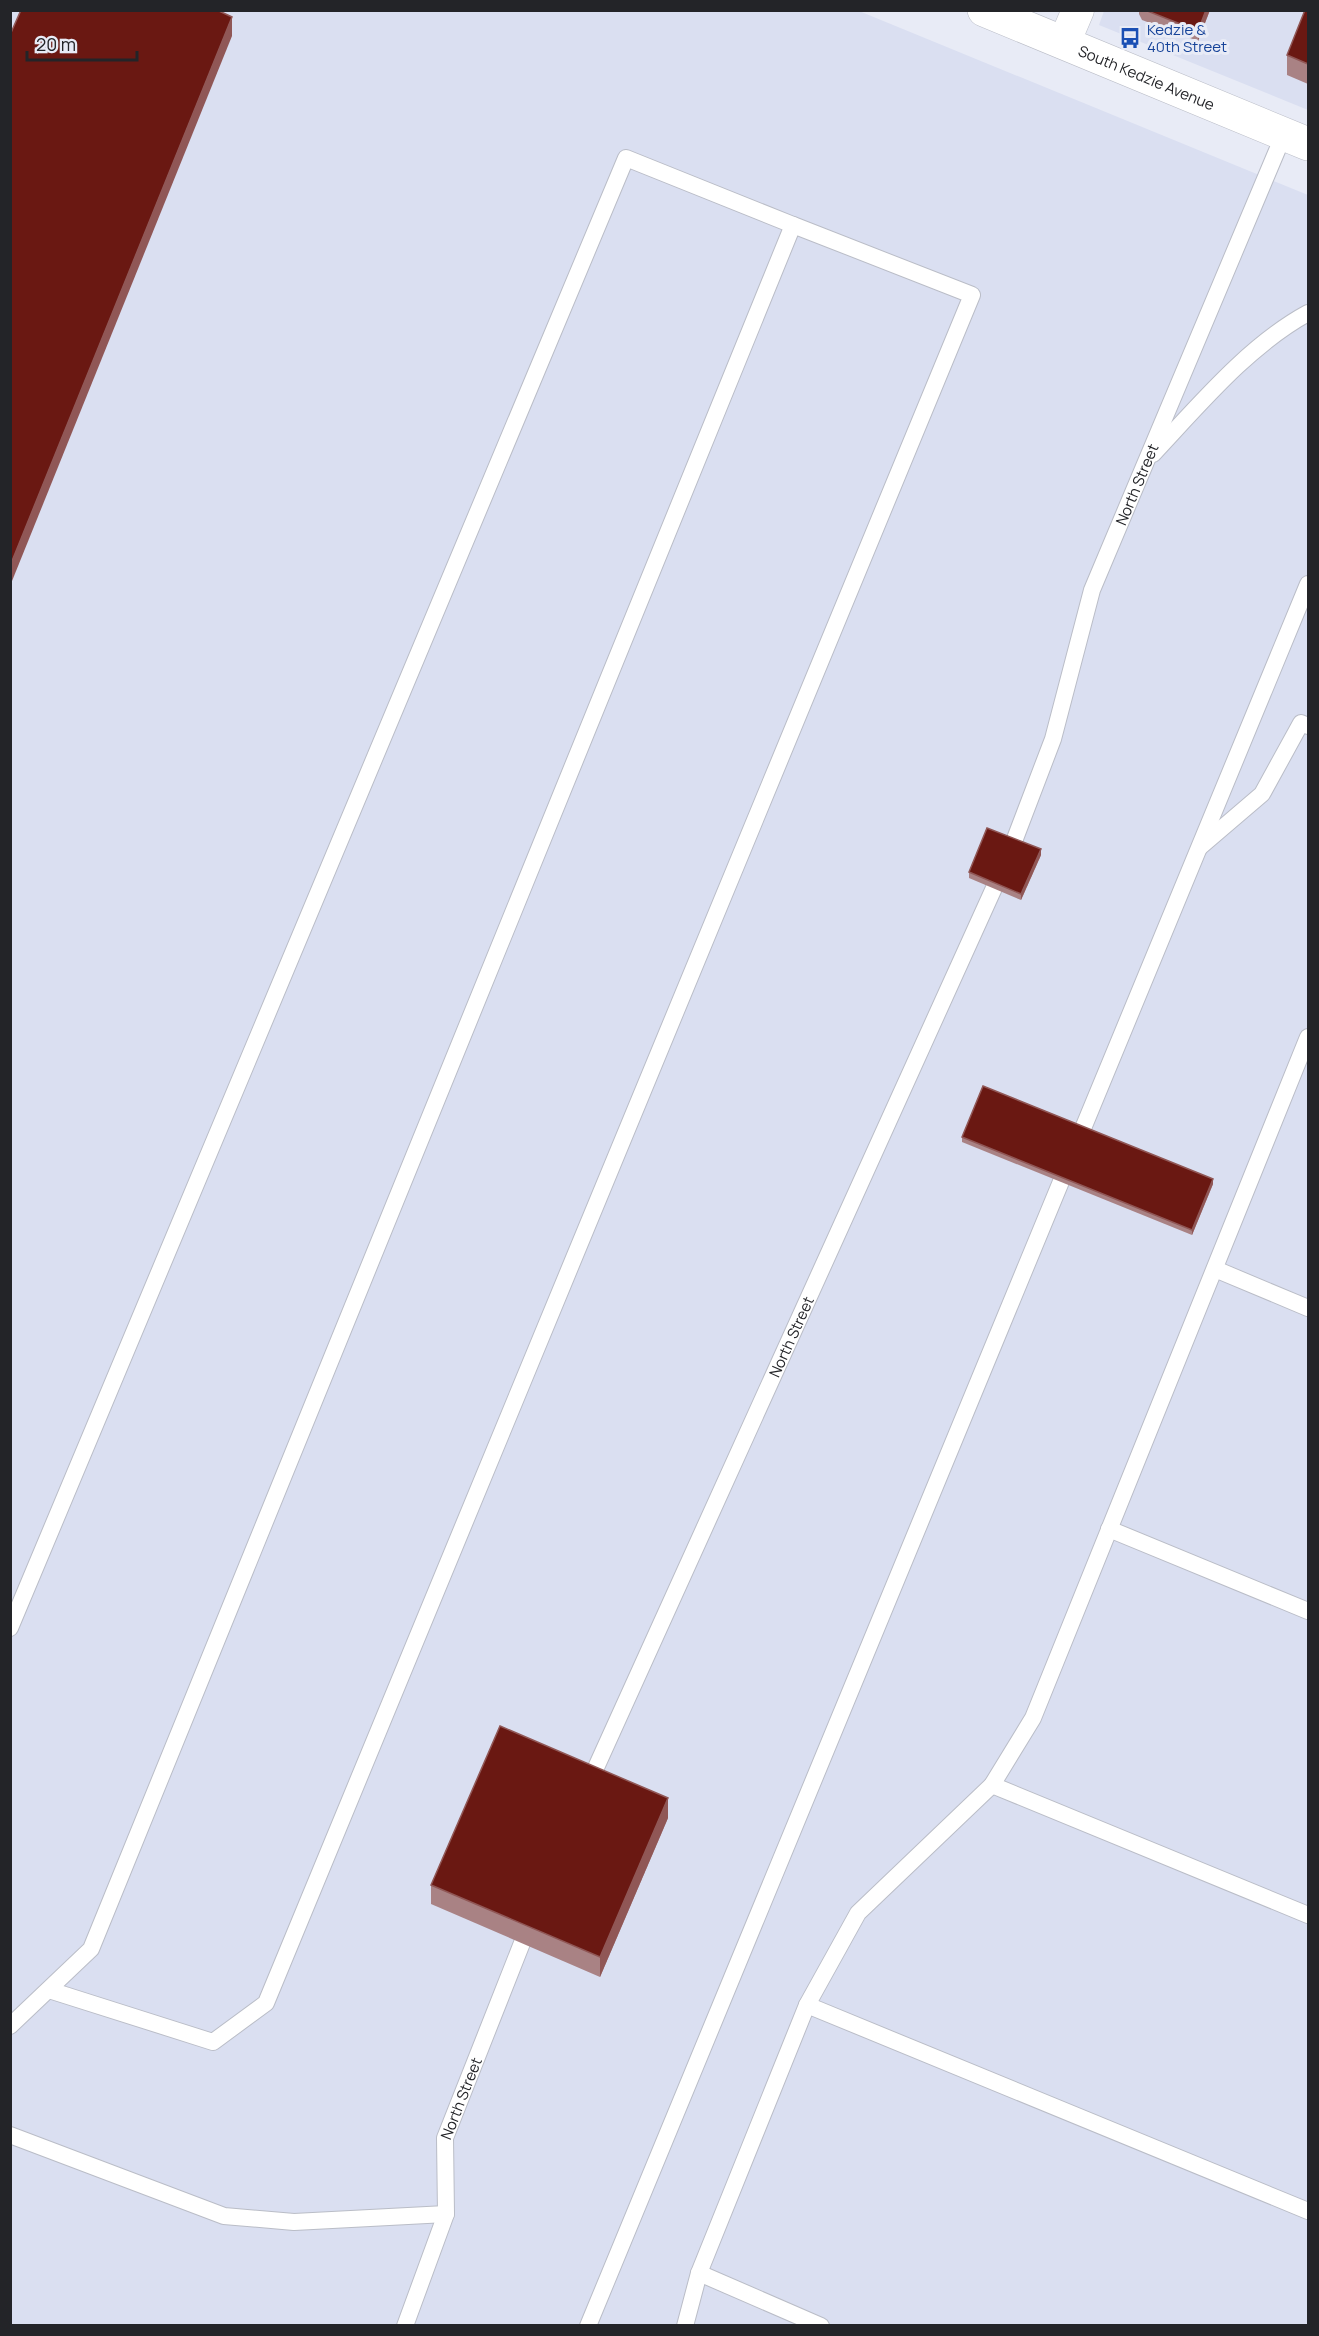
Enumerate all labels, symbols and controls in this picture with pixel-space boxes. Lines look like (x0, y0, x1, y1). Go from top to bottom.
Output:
place label: Kedzie & 40th Street (1147, 19, 1227, 57)
scale bar (27, 24, 136, 62)
bus stop icon: Kedzie & 40th Street (1118, 26, 1142, 50)
text: 20 m (36, 32, 76, 56)
street label: South Kedzie Avenue (1075, 40, 1218, 115)
street label: North Street (1110, 440, 1163, 528)
street label: North Street (764, 1293, 818, 1380)
street label: North Street (435, 2054, 486, 2142)

